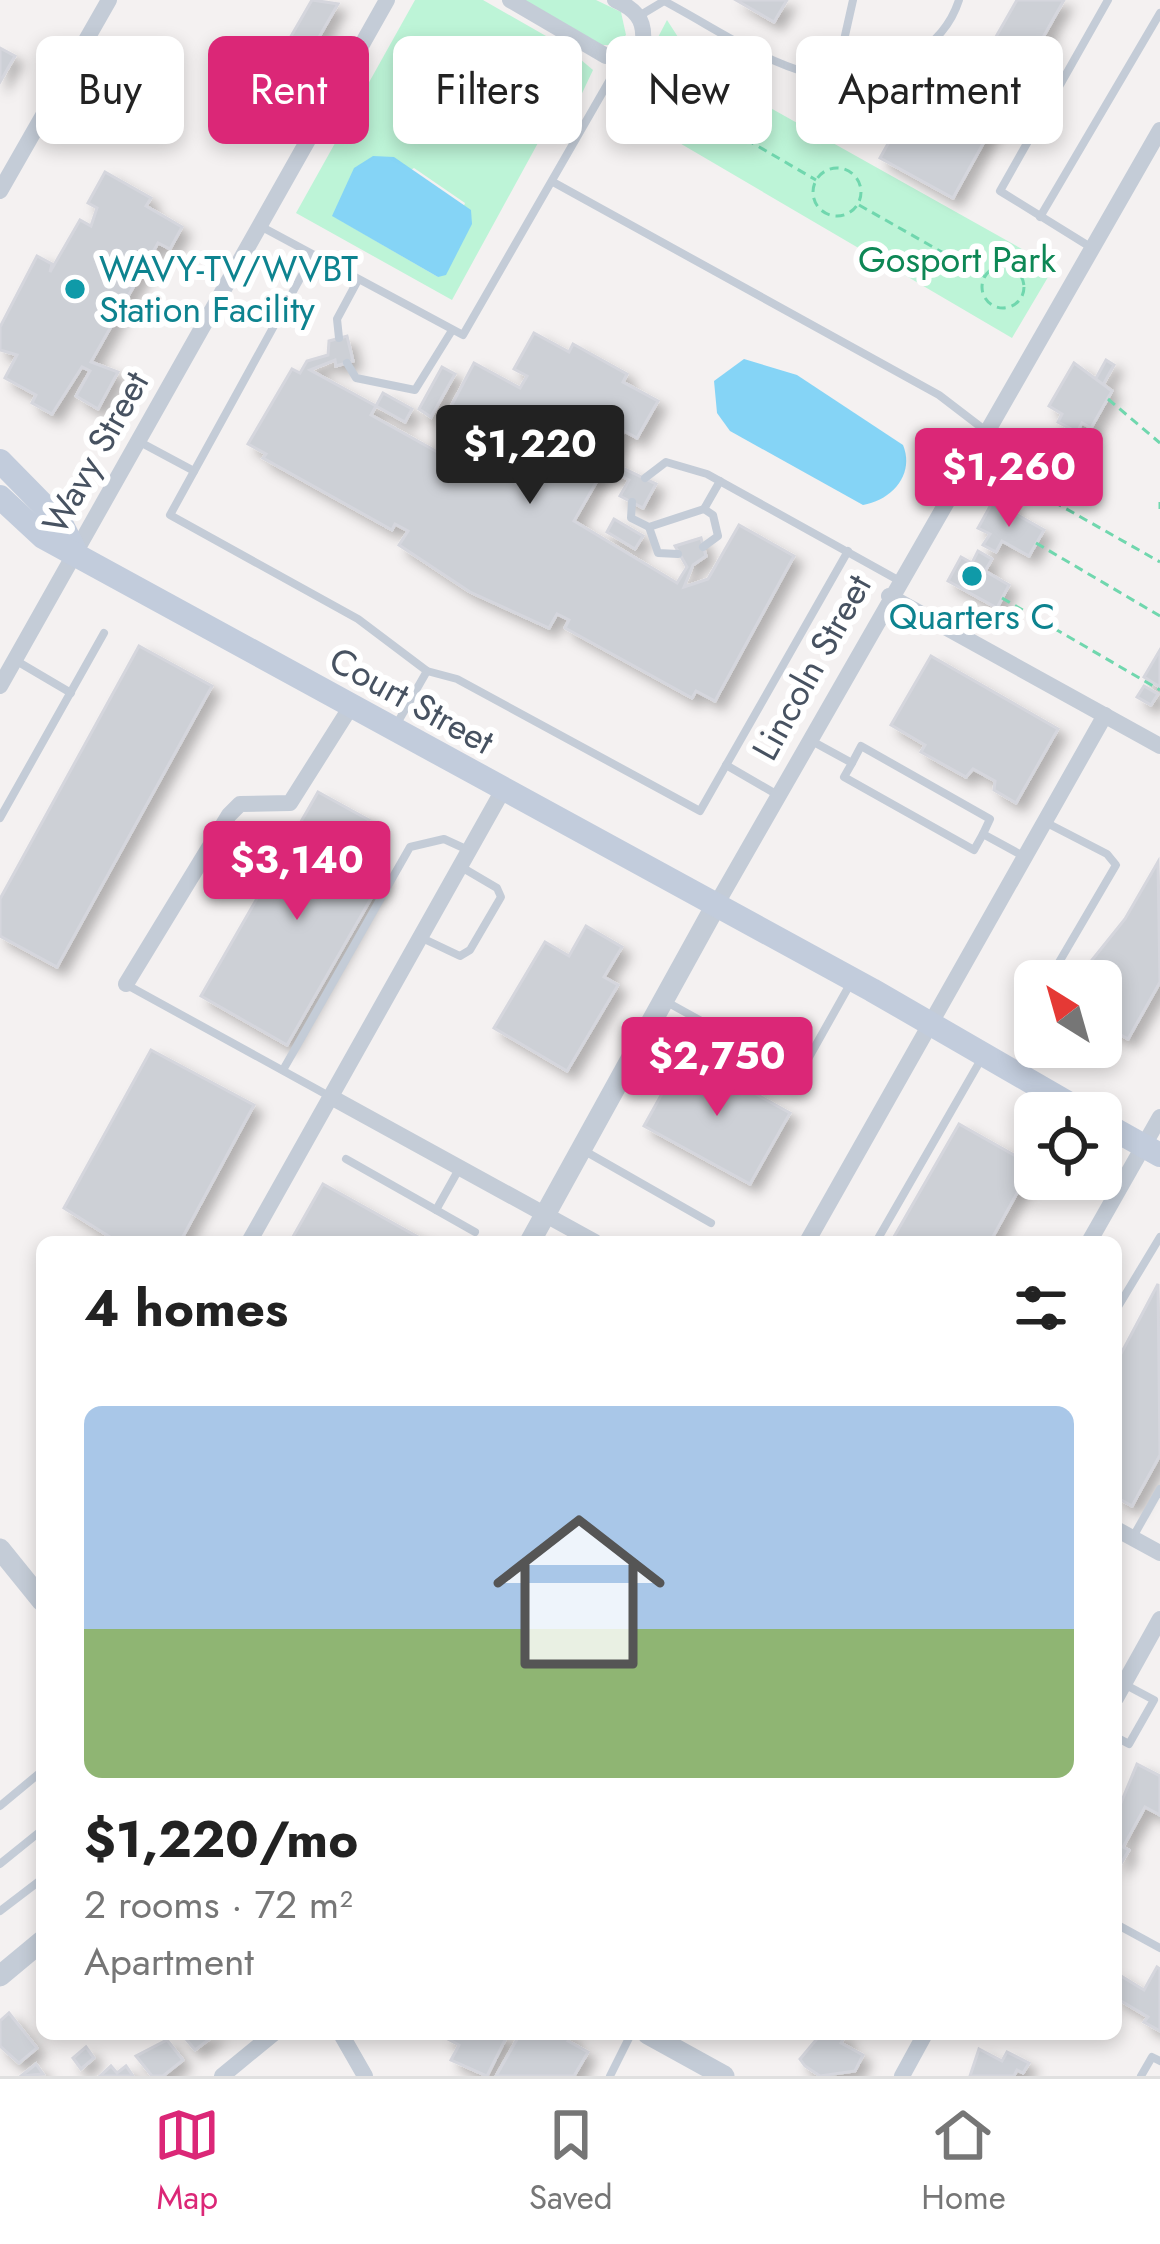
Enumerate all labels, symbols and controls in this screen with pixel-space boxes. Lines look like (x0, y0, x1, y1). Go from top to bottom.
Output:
chip: Buy (36, 36, 184, 144)
chip: Rent (208, 36, 369, 144)
chip: Filters (393, 36, 582, 144)
chip: New (606, 36, 772, 144)
chip: Apartment (796, 36, 1063, 144)
park label: Gosport Park (858, 233, 1056, 285)
place label: WAVY-TV/WVBT Station Facility (99, 242, 358, 335)
marker: WAVY-TV/WVBT Station Facility (62, 276, 88, 302)
street label: Wavy Street (29, 361, 161, 543)
pin: $1,220 (432, 405, 628, 507)
text: $1,220 (463, 415, 597, 472)
pin: $1,260 (911, 428, 1107, 530)
text: $1,260 (942, 438, 1076, 495)
marker: Quarters C (959, 563, 985, 589)
street label: Lincoln Street (739, 564, 884, 769)
place label: Quarters C (889, 590, 1055, 642)
street label: Court Street (320, 633, 504, 767)
pin: $3,140 (199, 821, 395, 923)
text: $3,140 (230, 831, 364, 888)
north arrow (1014, 960, 1122, 1068)
map controls (1014, 960, 1122, 1200)
pin: $2,750 (619, 1017, 815, 1119)
text: $2,750 (649, 1027, 785, 1084)
button: locate (1014, 1092, 1122, 1200)
text: 4 homes (84, 1271, 288, 1345)
icon: filters (1008, 1275, 1074, 1341)
icon: home (471, 1484, 687, 1700)
text: $1,220/mo (84, 1802, 358, 1876)
text: 2 rooms · 72 m² (84, 1876, 353, 1933)
text: Apartment (84, 1933, 254, 1990)
tab: Map (154, 2102, 220, 2221)
tab: Saved (529, 2102, 613, 2221)
tab: Home (921, 2102, 1006, 2221)

